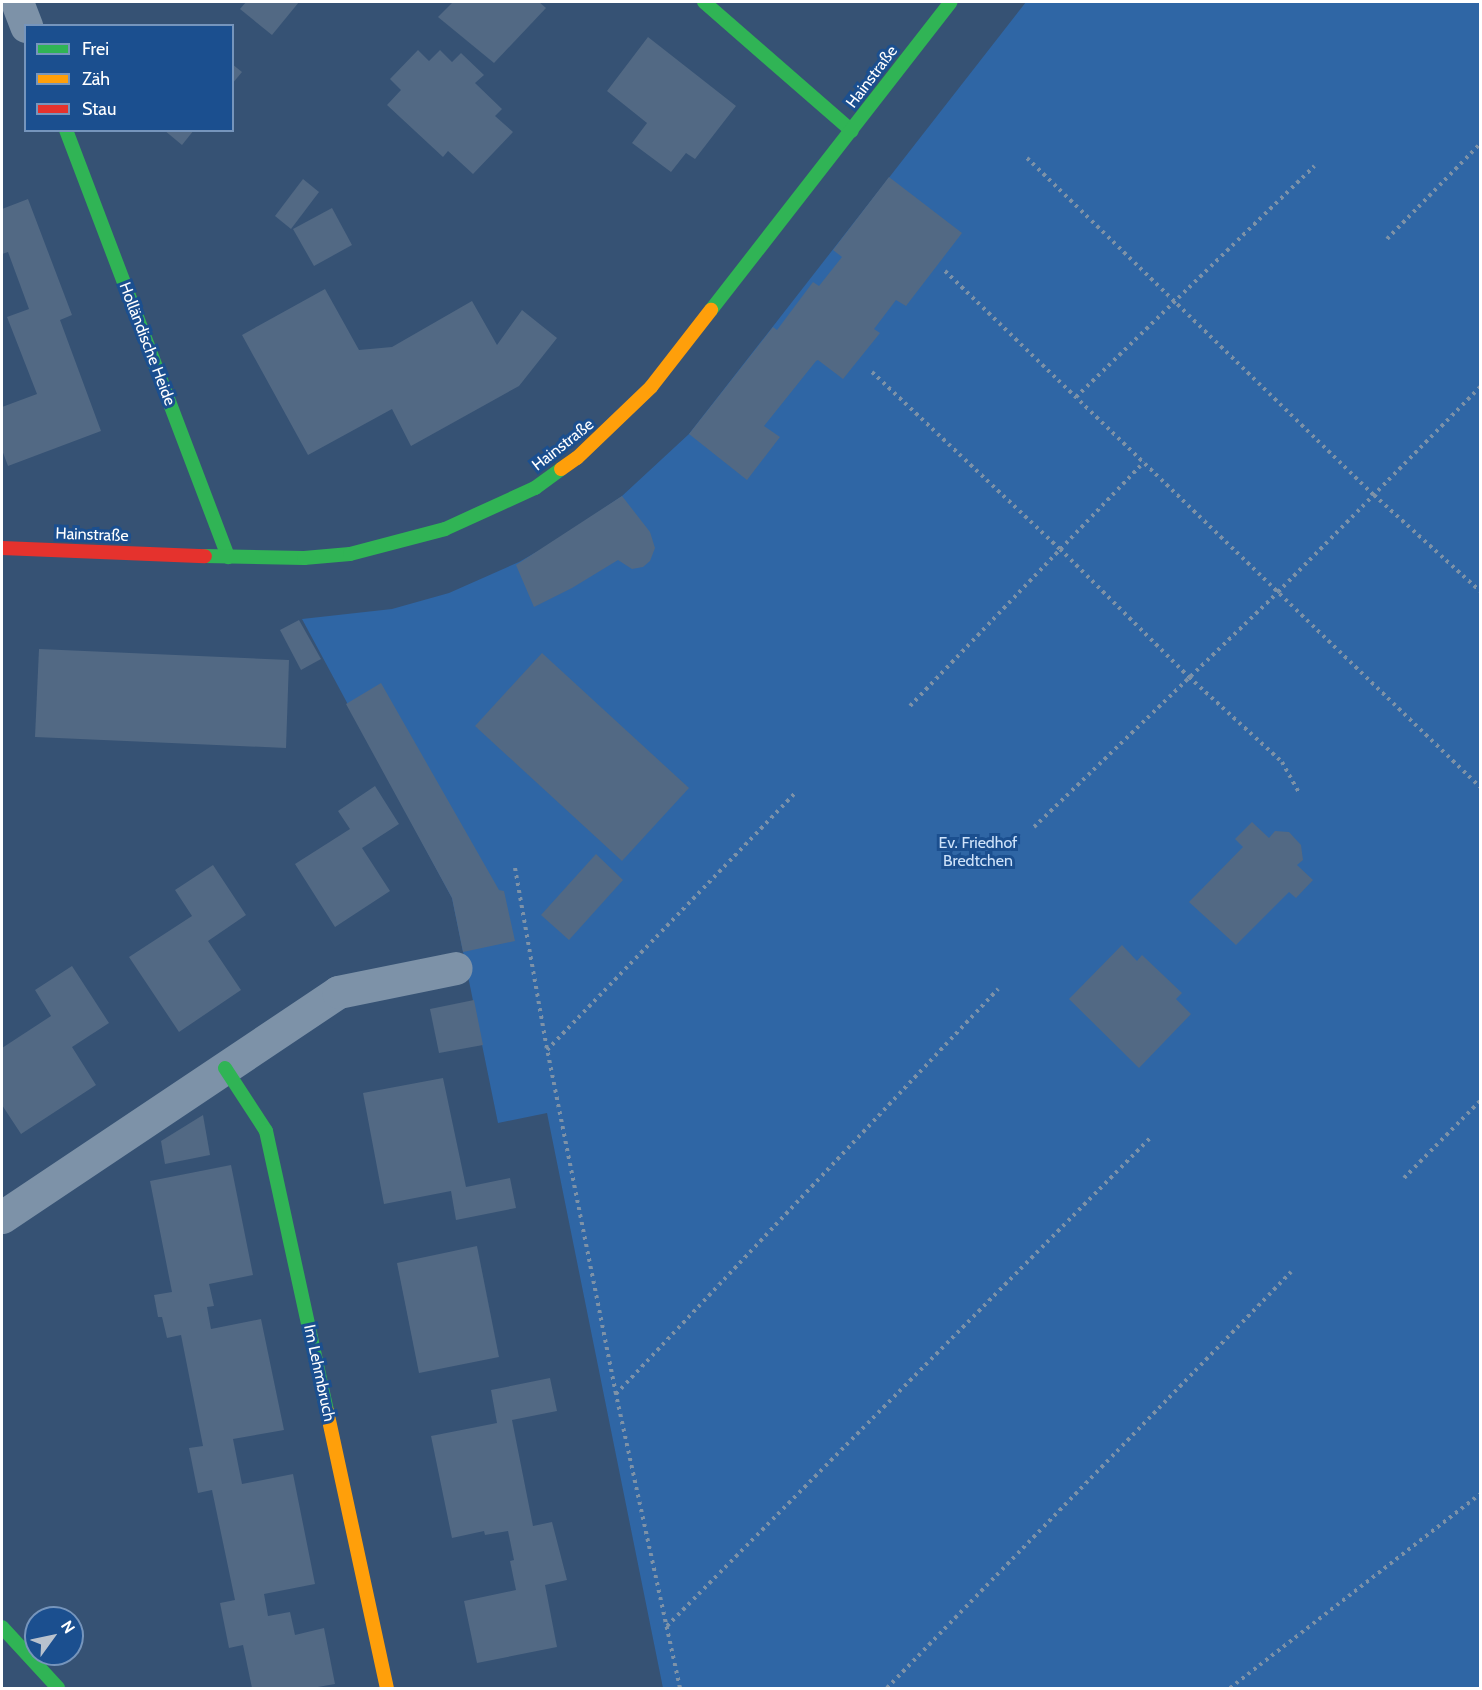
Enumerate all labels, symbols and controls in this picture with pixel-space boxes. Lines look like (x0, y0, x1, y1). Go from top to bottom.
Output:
legend (24, 24, 234, 132)
text: Frei (82, 38, 109, 60)
street label: Hainstraße (842, 42, 902, 112)
text: Zäh (82, 68, 110, 90)
text: Stau (82, 98, 116, 120)
street label: Holländische Heide (115, 280, 179, 408)
street label: Hainstraße (528, 415, 598, 475)
street label: Hainstraße (55, 524, 129, 546)
park label: Ev. Friedhof Bredtchen (939, 833, 1017, 871)
street label: Im Lehmbruch (299, 1323, 339, 1423)
north arrow (24, 1606, 84, 1666)
text: N (57, 1617, 79, 1637)

